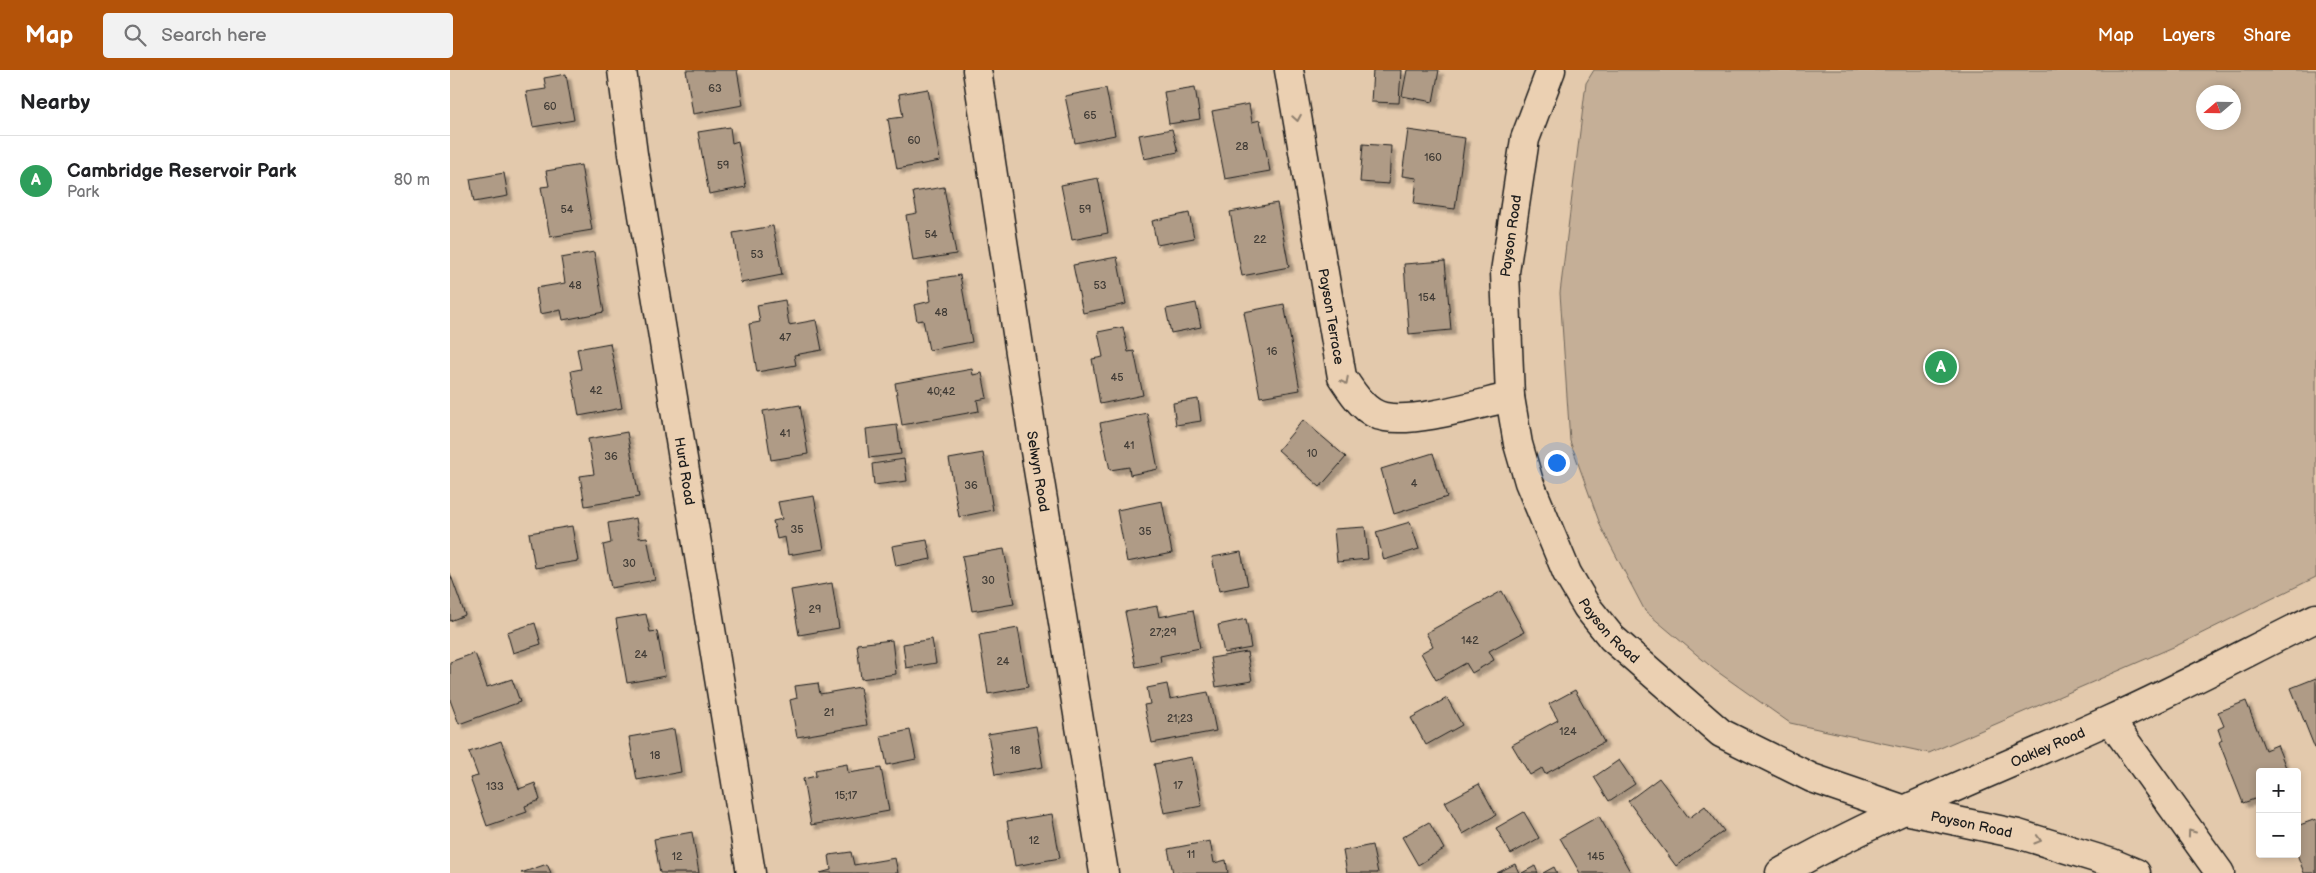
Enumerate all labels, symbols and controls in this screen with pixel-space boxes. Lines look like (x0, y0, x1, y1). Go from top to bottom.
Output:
search box (103, 13, 453, 58)
text: Map (25, 21, 73, 50)
icon: search (121, 21, 149, 49)
text: Search here (161, 24, 267, 47)
text: Map (2098, 25, 2134, 46)
text: Layers (2162, 25, 2215, 46)
text: Share (2243, 25, 2291, 46)
house number: 63 (708, 82, 722, 95)
north arrow (2196, 85, 2241, 130)
text: Nearby (20, 90, 90, 115)
house number: 60 (543, 100, 557, 113)
house number: 65 (1083, 109, 1097, 122)
one-way arrow (1292, 114, 1302, 122)
house number: 60 (907, 134, 921, 147)
house number: 28 (1236, 140, 1248, 153)
house number: 160 (1424, 151, 1442, 164)
house number: 59 (717, 159, 729, 172)
text: Cambridge Reservoir Park (67, 160, 296, 183)
text: A (31, 171, 41, 190)
text: 80 m (394, 171, 430, 190)
text: Park (67, 183, 99, 202)
street label: Payson Road (1497, 194, 1525, 278)
house number: 54 (560, 203, 574, 216)
house number: 59 (1079, 203, 1091, 216)
house number: 54 (924, 228, 938, 241)
house number: 22 (1254, 233, 1267, 246)
house number: 53 (750, 248, 764, 261)
street label: Payson Terrace (1315, 267, 1348, 366)
house number: 48 (568, 279, 582, 292)
house number: 53 (1093, 279, 1107, 292)
house number: 154 (1418, 291, 1436, 304)
house number: 48 (934, 306, 948, 319)
house number: 47 (779, 331, 792, 344)
house number: 16 (1267, 345, 1278, 358)
pin: A (1925, 348, 1957, 386)
house number: 45 (1110, 371, 1124, 384)
one-way arrow (1339, 375, 1349, 384)
house number: 42 (589, 384, 603, 397)
house number: 40;42 (927, 385, 956, 398)
house number: 41 (780, 427, 790, 440)
street label: Selwyn Road (1023, 430, 1053, 513)
street label: Hurd Road (671, 436, 699, 506)
house number: 41 (1124, 439, 1134, 452)
house number: 10 (1307, 447, 1318, 460)
house number: 36 (604, 450, 618, 463)
your location (1544, 450, 1570, 476)
house number: 4 (1411, 477, 1418, 490)
house number: 36 (964, 479, 978, 492)
house number: 35 (790, 523, 804, 536)
house number: 35 (1138, 525, 1152, 538)
house number: 30 (622, 557, 636, 570)
house number: 30 (981, 574, 995, 587)
street label: Payson Road (1575, 595, 1643, 667)
house number: 29 (809, 603, 821, 616)
house number: 27;29 (1149, 626, 1177, 639)
house number: 142 (1461, 634, 1479, 647)
house number: 24 (634, 648, 648, 661)
house number: 24 (996, 655, 1010, 668)
house number: 21 (824, 706, 834, 719)
house number: 21;23 (1167, 712, 1193, 725)
street label: Oakley Road (2008, 723, 2088, 771)
house number: 124 (1559, 725, 1577, 738)
house number: 18 (1010, 744, 1020, 757)
house number: 18 (650, 749, 660, 762)
map controls (2256, 768, 2301, 858)
button: + (2256, 768, 2301, 813)
house number: 17 (1173, 779, 1183, 792)
house number: 133 (486, 780, 504, 793)
house number: 15;17 (835, 789, 858, 802)
street label: Payson Road (1929, 807, 2014, 841)
button: − (2256, 813, 2301, 858)
one-way arrow (2188, 830, 2198, 839)
house number: 12 (1029, 834, 1040, 847)
one-way arrow (2033, 834, 2042, 844)
house number: 11 (1187, 848, 1195, 861)
house number: 12 (672, 850, 683, 863)
house number: 145 (1587, 850, 1605, 863)

